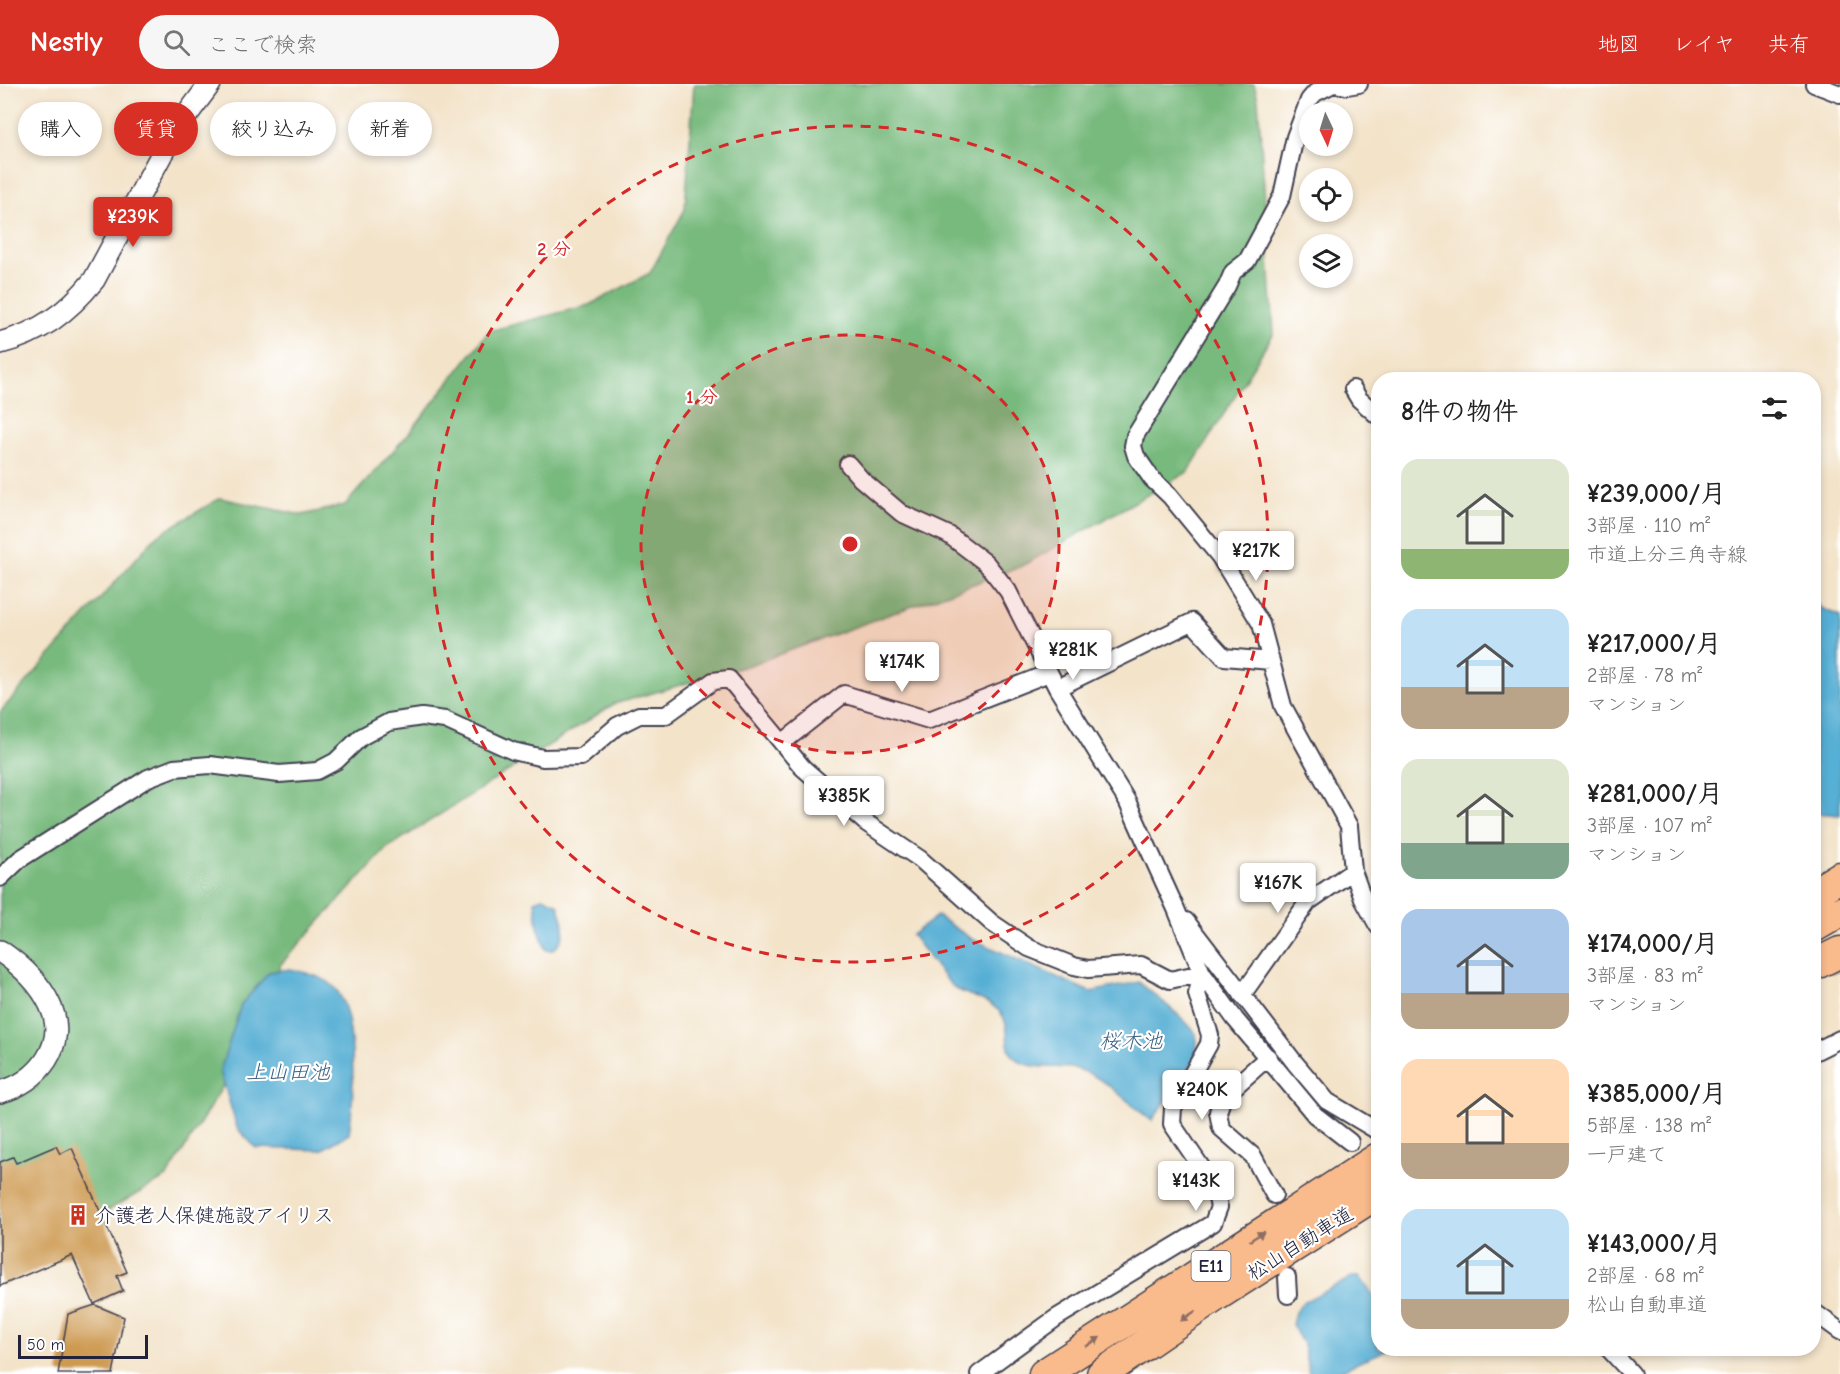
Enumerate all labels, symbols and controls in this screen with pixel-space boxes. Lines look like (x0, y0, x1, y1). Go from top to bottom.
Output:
search box (139, 15, 559, 69)
text: Nestly (30, 26, 103, 58)
icon: search (160, 26, 193, 59)
text: ここで検索 (208, 32, 318, 58)
text: 地図 (1598, 32, 1640, 56)
text: レイヤ (1673, 32, 1735, 56)
text: 共有 (1768, 32, 1810, 56)
chip: 購入 (18, 102, 102, 156)
chip: 賃貸 (114, 102, 198, 156)
chip: 絞り込み (210, 102, 336, 156)
chip: 新着 (348, 102, 432, 156)
north arrow (1299, 102, 1353, 156)
map controls (1299, 102, 1353, 288)
button: locate (1299, 168, 1353, 222)
pin: ¥239K (91, 197, 175, 248)
text: ¥239K (107, 205, 159, 228)
button: layers (1299, 234, 1353, 288)
text: 2 分 (537, 239, 571, 260)
text: 1 分 (686, 387, 718, 408)
icon: filters (1758, 392, 1791, 425)
text: 8件の物件 (1401, 397, 1518, 427)
text: ¥239,000/月 (1587, 479, 1726, 509)
icon: home (1449, 483, 1521, 555)
text: 3部屋 · 110 m² (1587, 514, 1710, 537)
pin: ¥217K (1214, 531, 1298, 582)
centre of rings (840, 534, 860, 554)
text: ¥217K (1232, 539, 1280, 562)
text: 市道上分三角寺線 (1587, 543, 1747, 566)
text: ¥217,000/月 (1587, 629, 1722, 659)
pin: ¥281K (1031, 630, 1115, 681)
icon: home (1449, 633, 1521, 705)
text: ¥281K (1048, 638, 1098, 661)
pin: ¥174K (860, 642, 944, 693)
text: ¥174K (879, 650, 925, 673)
text: 2部屋 · 78 m² (1587, 664, 1702, 687)
text: マンション (1587, 693, 1686, 716)
pin: ¥385K (802, 776, 886, 827)
text: ¥281,000/月 (1587, 779, 1723, 809)
icon: home (1449, 783, 1521, 855)
text: ¥385K (818, 784, 870, 807)
text: 3部屋 · 107 m² (1587, 814, 1712, 837)
text: マンション (1587, 843, 1686, 866)
pin: ¥167K (1236, 863, 1320, 914)
text: ¥167K (1254, 871, 1302, 894)
text: ¥174,000/月 (1587, 929, 1719, 959)
icon: home (1449, 933, 1521, 1005)
text: 3部屋 · 83 m² (1587, 964, 1703, 987)
text: マンション (1587, 993, 1686, 1016)
water label: 桜木池 (1100, 1029, 1163, 1053)
water label: 上山田池 (246, 1060, 331, 1084)
pin: ¥240K (1160, 1070, 1244, 1121)
text: ¥240K (1176, 1078, 1228, 1101)
text: ¥385,000/月 (1587, 1079, 1727, 1109)
icon: home (1449, 1083, 1521, 1155)
text: 5部屋 · 138 m² (1587, 1114, 1711, 1137)
text: 一戸建て (1587, 1143, 1667, 1166)
pin: ¥143K (1154, 1161, 1238, 1212)
text: ¥143K (1172, 1169, 1220, 1192)
street label: 松山自動車道 (1243, 1202, 1357, 1285)
building icon: 介護老人保健施設アイリス (66, 1203, 90, 1227)
place label: 介護老人保健施設アイリス (95, 1204, 334, 1227)
text: ¥143,000/月 (1587, 1229, 1722, 1259)
one-way arrow (1248, 1230, 1264, 1242)
icon: home (1449, 1233, 1521, 1305)
road number: E11 (1192, 1251, 1230, 1281)
text: 2部屋 · 68 m² (1587, 1264, 1704, 1287)
text: 松山自動車道 (1587, 1293, 1707, 1316)
one-way arrow (1179, 1310, 1196, 1321)
scale bar (18, 1332, 148, 1360)
text: 50 m (27, 1336, 64, 1354)
one-way arrow (1085, 1337, 1101, 1348)

